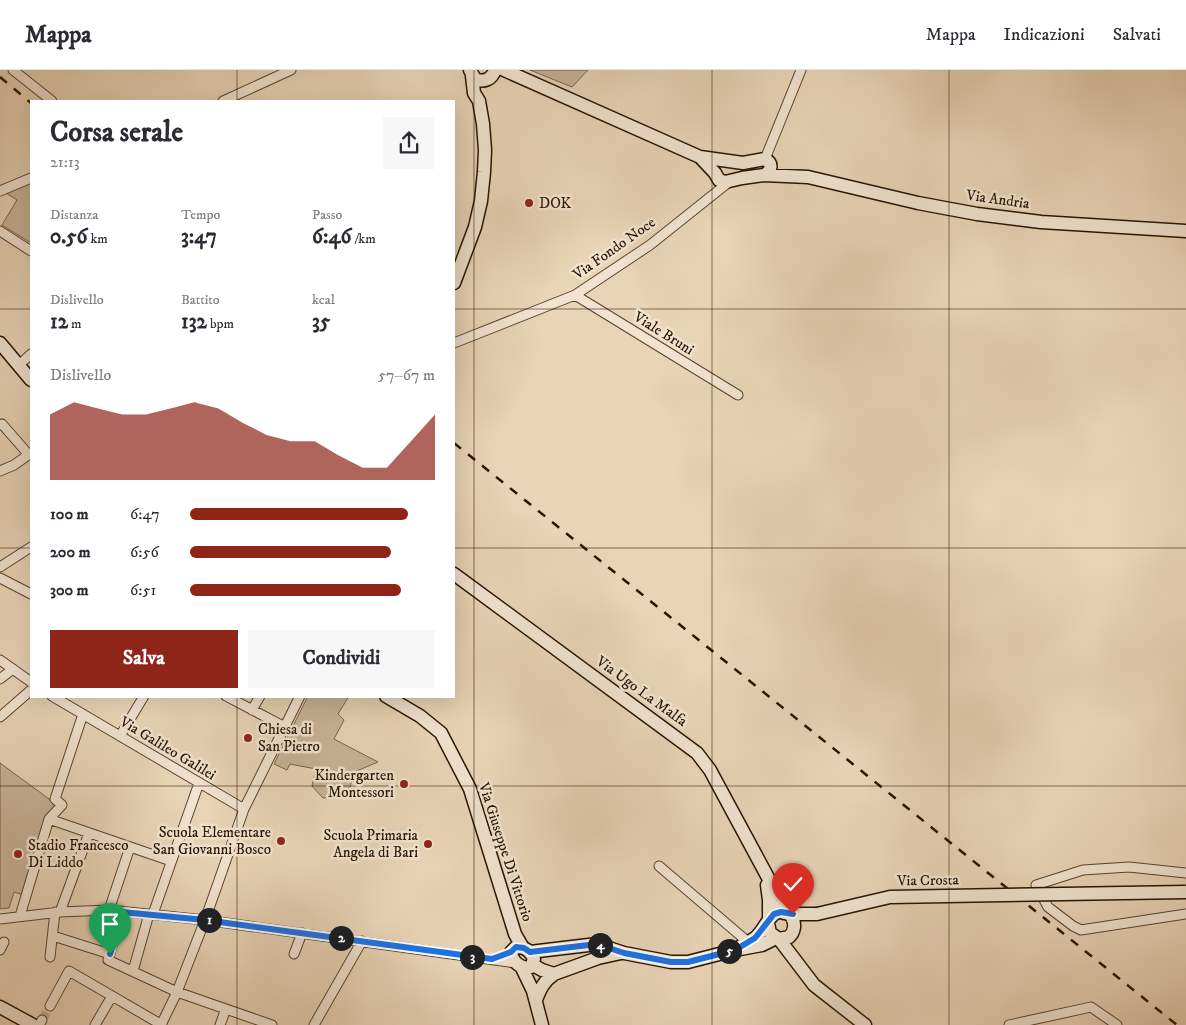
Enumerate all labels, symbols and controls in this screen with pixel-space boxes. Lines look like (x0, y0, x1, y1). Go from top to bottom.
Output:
text: Mappa (25, 20, 91, 50)
text: Mappa (926, 24, 976, 46)
text: Indicazioni (1004, 24, 1085, 46)
text: Salvati (1113, 24, 1161, 46)
text: Corsa serale (50, 115, 183, 150)
button: share (383, 117, 435, 169)
text: 21:13 (50, 152, 80, 172)
street label: Via Andria (964, 186, 1031, 213)
place label: DOK (539, 194, 572, 213)
marker: DOK (523, 197, 535, 209)
text: Distanza (50, 206, 98, 224)
text: Tempo (181, 206, 220, 224)
text: Passo (312, 206, 342, 224)
street label: Via Fondo Noce (568, 213, 659, 284)
text: 0.56 (50, 224, 87, 250)
text: 3:47 (181, 224, 217, 250)
text: 6:46 (312, 224, 351, 250)
text: km (87, 230, 108, 248)
text: /km (351, 230, 376, 248)
text: Dislivello (50, 291, 104, 309)
text: Battito (181, 291, 220, 309)
text: kcal (312, 291, 335, 309)
street label: Viale Bruni (629, 307, 697, 359)
text: 12 (50, 309, 68, 335)
text: 132 (181, 309, 207, 335)
text: 35 (312, 309, 330, 335)
text: m (68, 315, 82, 333)
text: bpm (207, 315, 234, 333)
text: Dislivello (50, 365, 111, 385)
text: 57–67 m (378, 365, 435, 385)
text: 100 m (50, 504, 89, 524)
text: 6:47 (130, 504, 160, 524)
text: 200 m (50, 542, 91, 562)
text: 6:56 (130, 542, 159, 562)
text: 300 m (50, 580, 89, 600)
text: 6:51 (130, 580, 156, 600)
button: Salva (50, 630, 238, 688)
button: Condividi (248, 630, 435, 688)
street label: Via Ugo La Malfa (592, 651, 691, 731)
street label: Via Galileo Galilei (115, 712, 219, 785)
place label: Chiesa di San Pietro (258, 720, 320, 756)
marker: Chiesa di San Pietro (242, 732, 254, 744)
place label: Kindergarten Montessori (314, 766, 394, 802)
marker: Kindergarten Montessori (398, 778, 410, 790)
street label: Via Giuseppe Di Vittorio (474, 779, 537, 924)
place label: Scuola Elementare San Giovanni Bosco (153, 823, 271, 859)
place label: Scuola Primaria Angela di Bari (323, 826, 419, 862)
marker: Scuola Elementare San Giovanni Bosco (275, 835, 287, 847)
place label: Stadio Francesco Di Liddo (28, 836, 129, 872)
marker: Scuola Primaria Angela di Bari (422, 838, 434, 850)
marker: Stadio Francesco Di Liddo (12, 848, 24, 860)
pin (772, 863, 814, 914)
icon: check (779, 870, 807, 898)
street label: Via Crosta (896, 870, 960, 891)
pin (89, 903, 131, 954)
pin: 1 (196, 908, 222, 932)
icon: arrive (96, 910, 124, 938)
text: 1 (207, 911, 212, 929)
pin: 2 (328, 926, 354, 950)
text: 2 (338, 929, 345, 947)
pin: 4 (588, 932, 612, 958)
text: 4 (596, 936, 605, 954)
pin: 5 (716, 938, 742, 964)
text: 5 (726, 942, 733, 960)
pin: 3 (460, 944, 484, 970)
text: 3 (470, 948, 475, 966)

